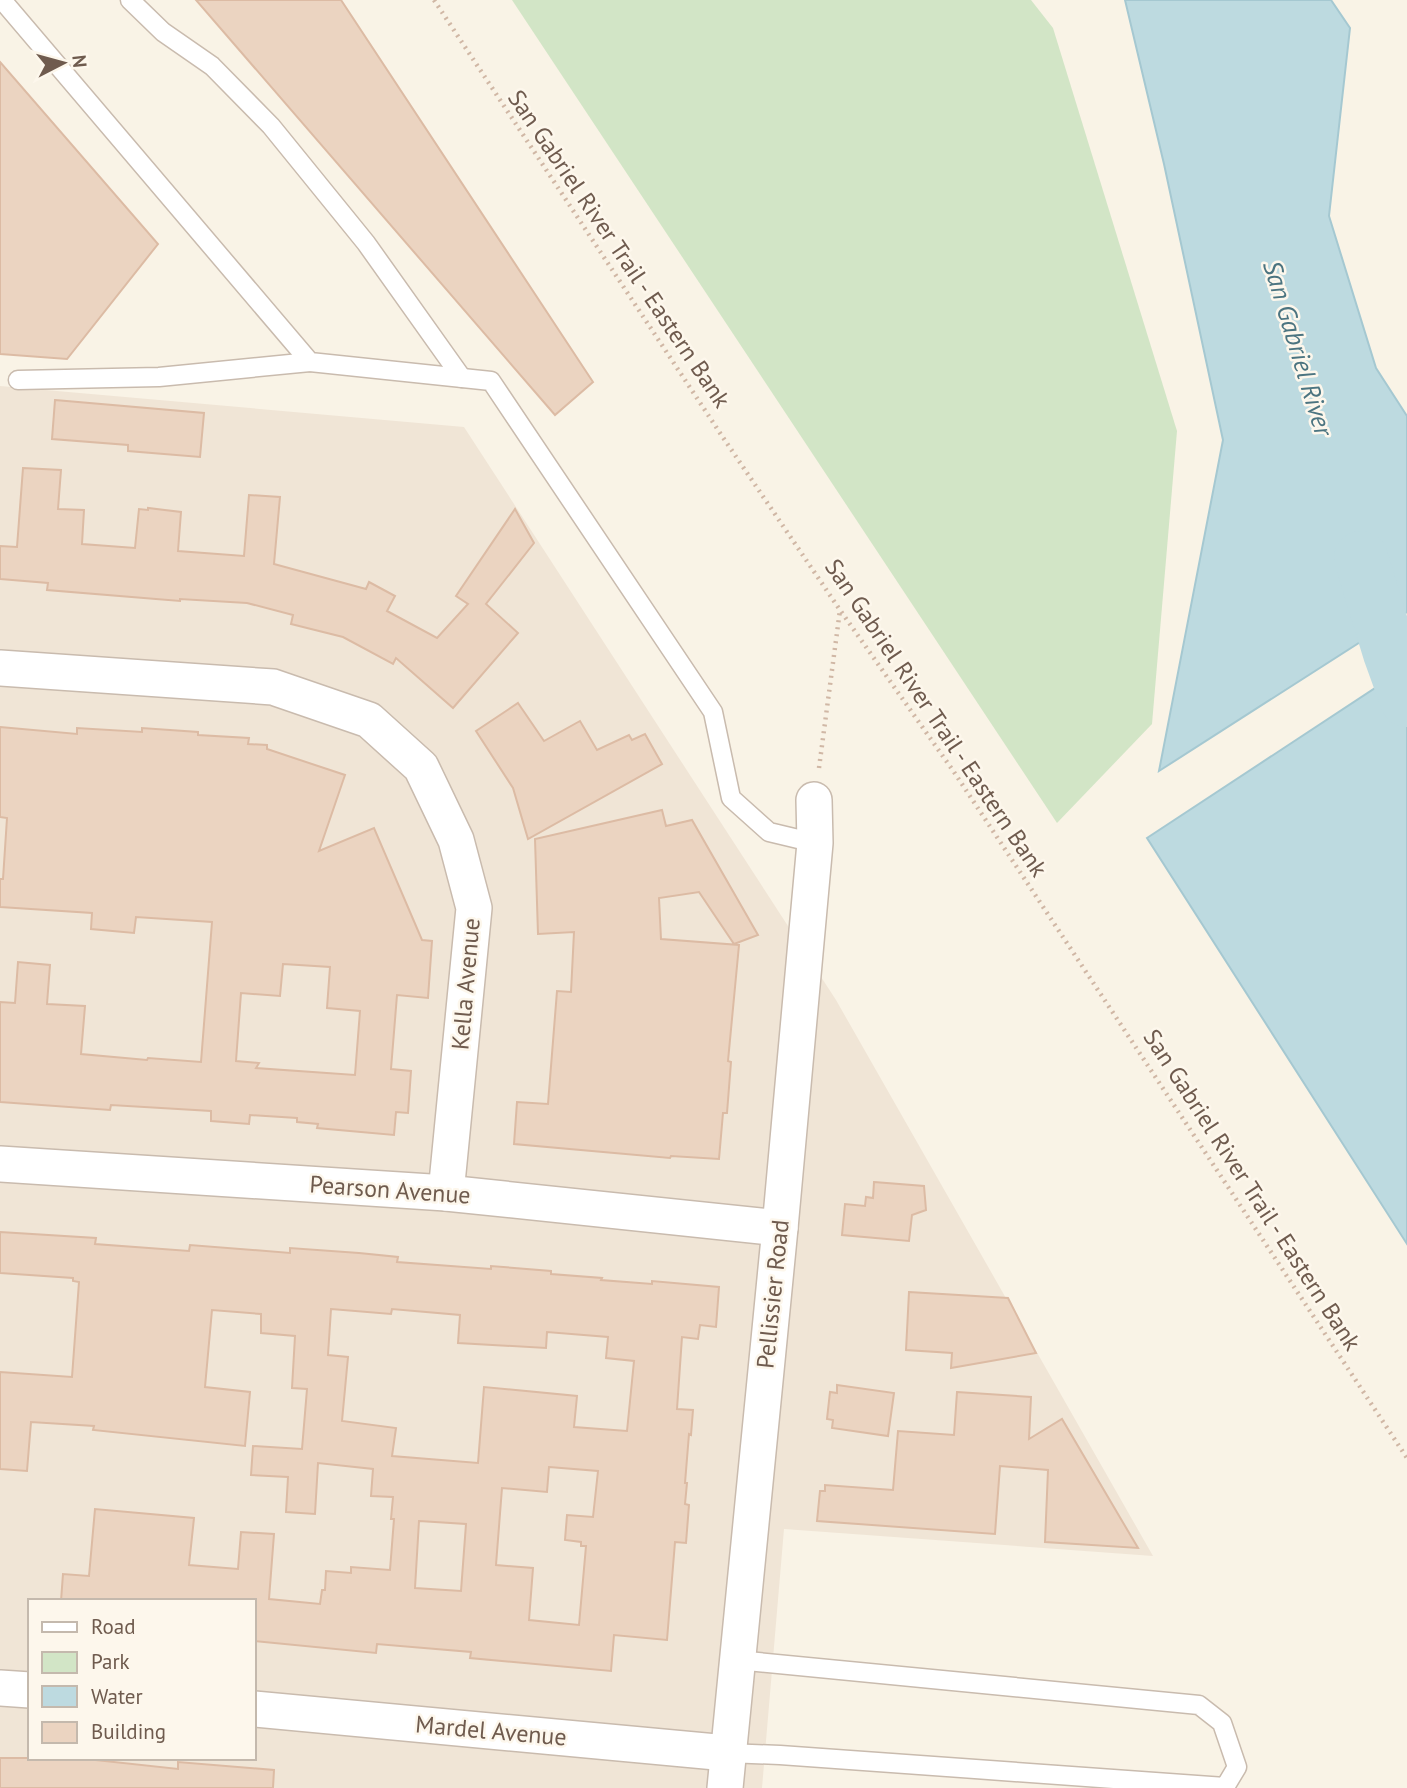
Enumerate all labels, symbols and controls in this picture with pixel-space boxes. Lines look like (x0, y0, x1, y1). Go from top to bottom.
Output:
north arrow (28, 28, 98, 98)
text: N (67, 54, 92, 69)
street label: San Gabriel River Trail - Eastern Bank (501, 84, 738, 414)
water label: San Gabriel River (1256, 256, 1341, 441)
street label: San Gabriel River Trail - Eastern Bank (818, 553, 1055, 883)
street label: Kella Avenue (444, 917, 487, 1051)
street label: San Gabriel River Trail - Eastern Bank (1137, 1023, 1368, 1357)
street label: Pearson Avenue (308, 1168, 472, 1211)
street label: Pellissier Road (749, 1218, 796, 1370)
legend (28, 1599, 256, 1760)
text: Road (91, 1613, 135, 1640)
text: Park (91, 1648, 130, 1675)
text: Water (91, 1683, 143, 1710)
street label: Mardel Avenue (414, 1708, 568, 1753)
text: Building (91, 1718, 166, 1745)

